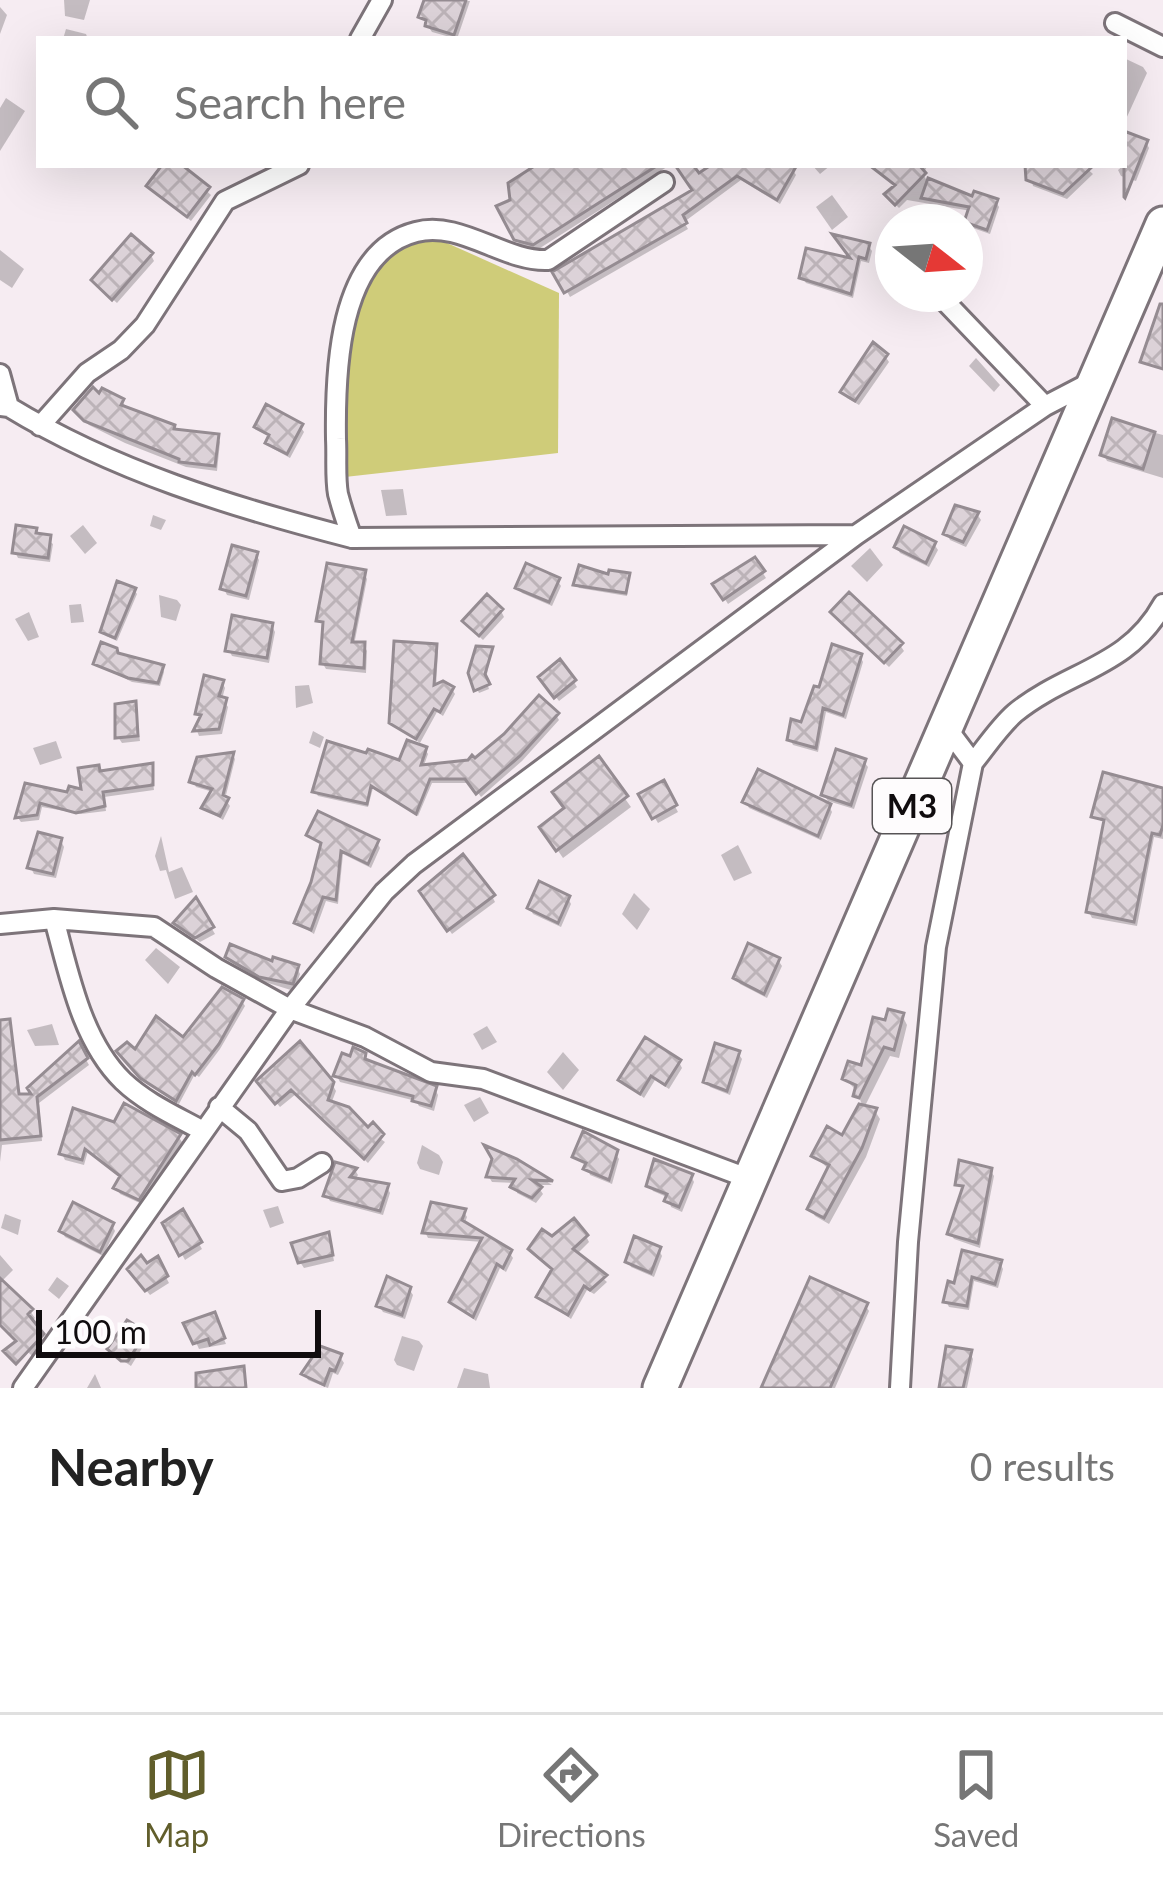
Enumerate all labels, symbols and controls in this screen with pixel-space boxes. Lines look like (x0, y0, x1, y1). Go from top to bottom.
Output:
search box (36, 36, 1127, 168)
icon: search (78, 69, 144, 135)
text: Search here (174, 75, 406, 129)
north arrow (875, 204, 983, 312)
road number: M3 (873, 779, 951, 833)
scale bar (36, 1304, 321, 1357)
text: 100 m (54, 1311, 147, 1351)
text: Nearby (48, 1436, 214, 1497)
text: 0 results (970, 1443, 1115, 1489)
tab: Map (144, 1742, 210, 1854)
tab: Directions (497, 1742, 646, 1854)
tab: Saved (933, 1742, 1019, 1854)

